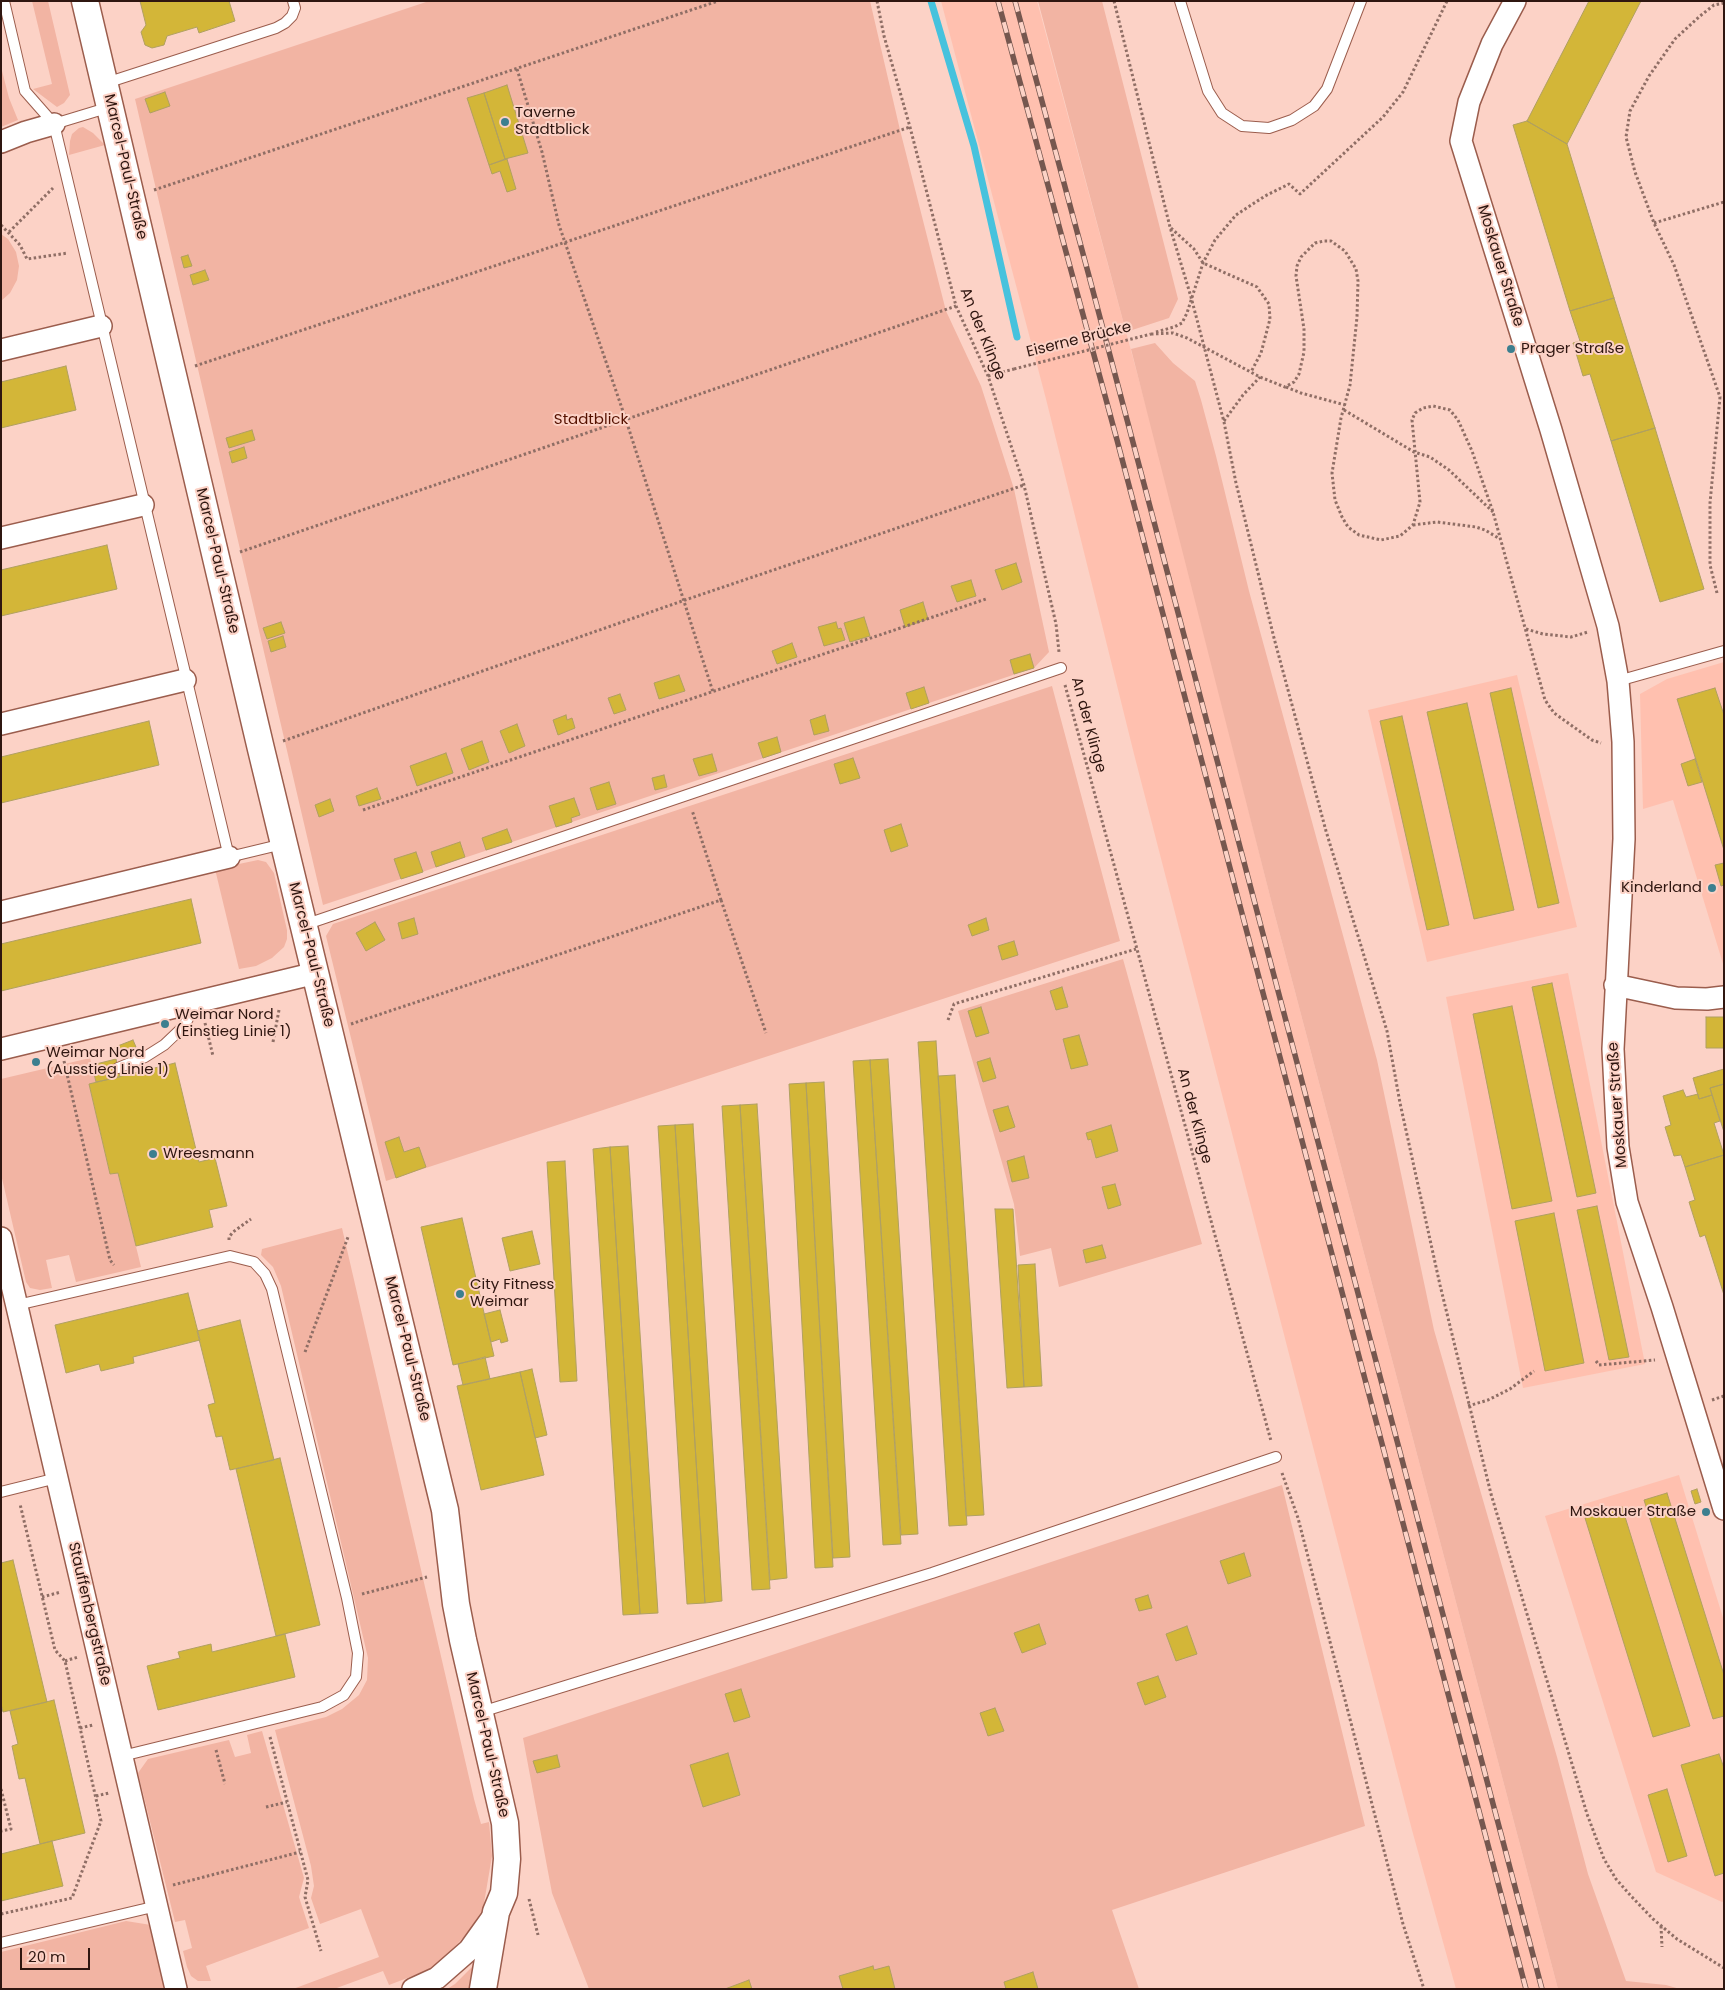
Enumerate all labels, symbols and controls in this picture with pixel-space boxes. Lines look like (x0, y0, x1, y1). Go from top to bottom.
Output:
street label: Marcel-Paul-Straße (99, 92, 151, 242)
place label: Taverne Stadtblick (515, 104, 589, 139)
marker: Taverne Stadtblick (499, 116, 511, 128)
street label: Moskauer Straße (1473, 203, 1527, 329)
street label: An der Klinge (955, 285, 1009, 383)
street label: Eiserne Brücke (1025, 318, 1133, 362)
place label: Prager Straße (1521, 340, 1624, 358)
marker: Prager Straße (1505, 343, 1517, 355)
park label: Stadtblick (554, 411, 628, 429)
street label: Marcel-Paul-Straße (191, 486, 243, 636)
street label: An der Klinge (1067, 675, 1109, 775)
place label: Kinderland (1621, 879, 1702, 897)
street label: Marcel-Paul-Straße (284, 881, 338, 1029)
marker: Kinderland (1706, 882, 1718, 894)
place label: Weimar Nord (Einstieg Linie 1) (175, 1006, 292, 1041)
marker: Weimar Nord (Einstieg Linie 1) (159, 1018, 171, 1030)
street label: Moskauer Straße (1605, 1041, 1631, 1169)
place label: Weimar Nord (Ausstieg Linie 1) (46, 1044, 169, 1079)
marker: Weimar Nord (Ausstieg Linie 1) (30, 1056, 42, 1068)
street label: An der Klinge (1173, 1066, 1215, 1166)
place label: Wreesmann (163, 1145, 254, 1163)
marker: Wreesmann (147, 1148, 159, 1160)
street label: Marcel-Paul-Straße (380, 1275, 434, 1423)
place label: City Fitness Weimar (470, 1276, 554, 1311)
marker: City Fitness Weimar (454, 1288, 466, 1300)
place label: Moskauer Straße (1570, 1503, 1696, 1521)
marker: Moskauer Straße (1700, 1506, 1712, 1518)
street label: Stauffenbergstraße (64, 1541, 114, 1687)
street label: Marcel-Paul-Straße (461, 1670, 513, 1820)
scale bar (22, 1938, 92, 1970)
text: 20 m (28, 1946, 66, 1967)

